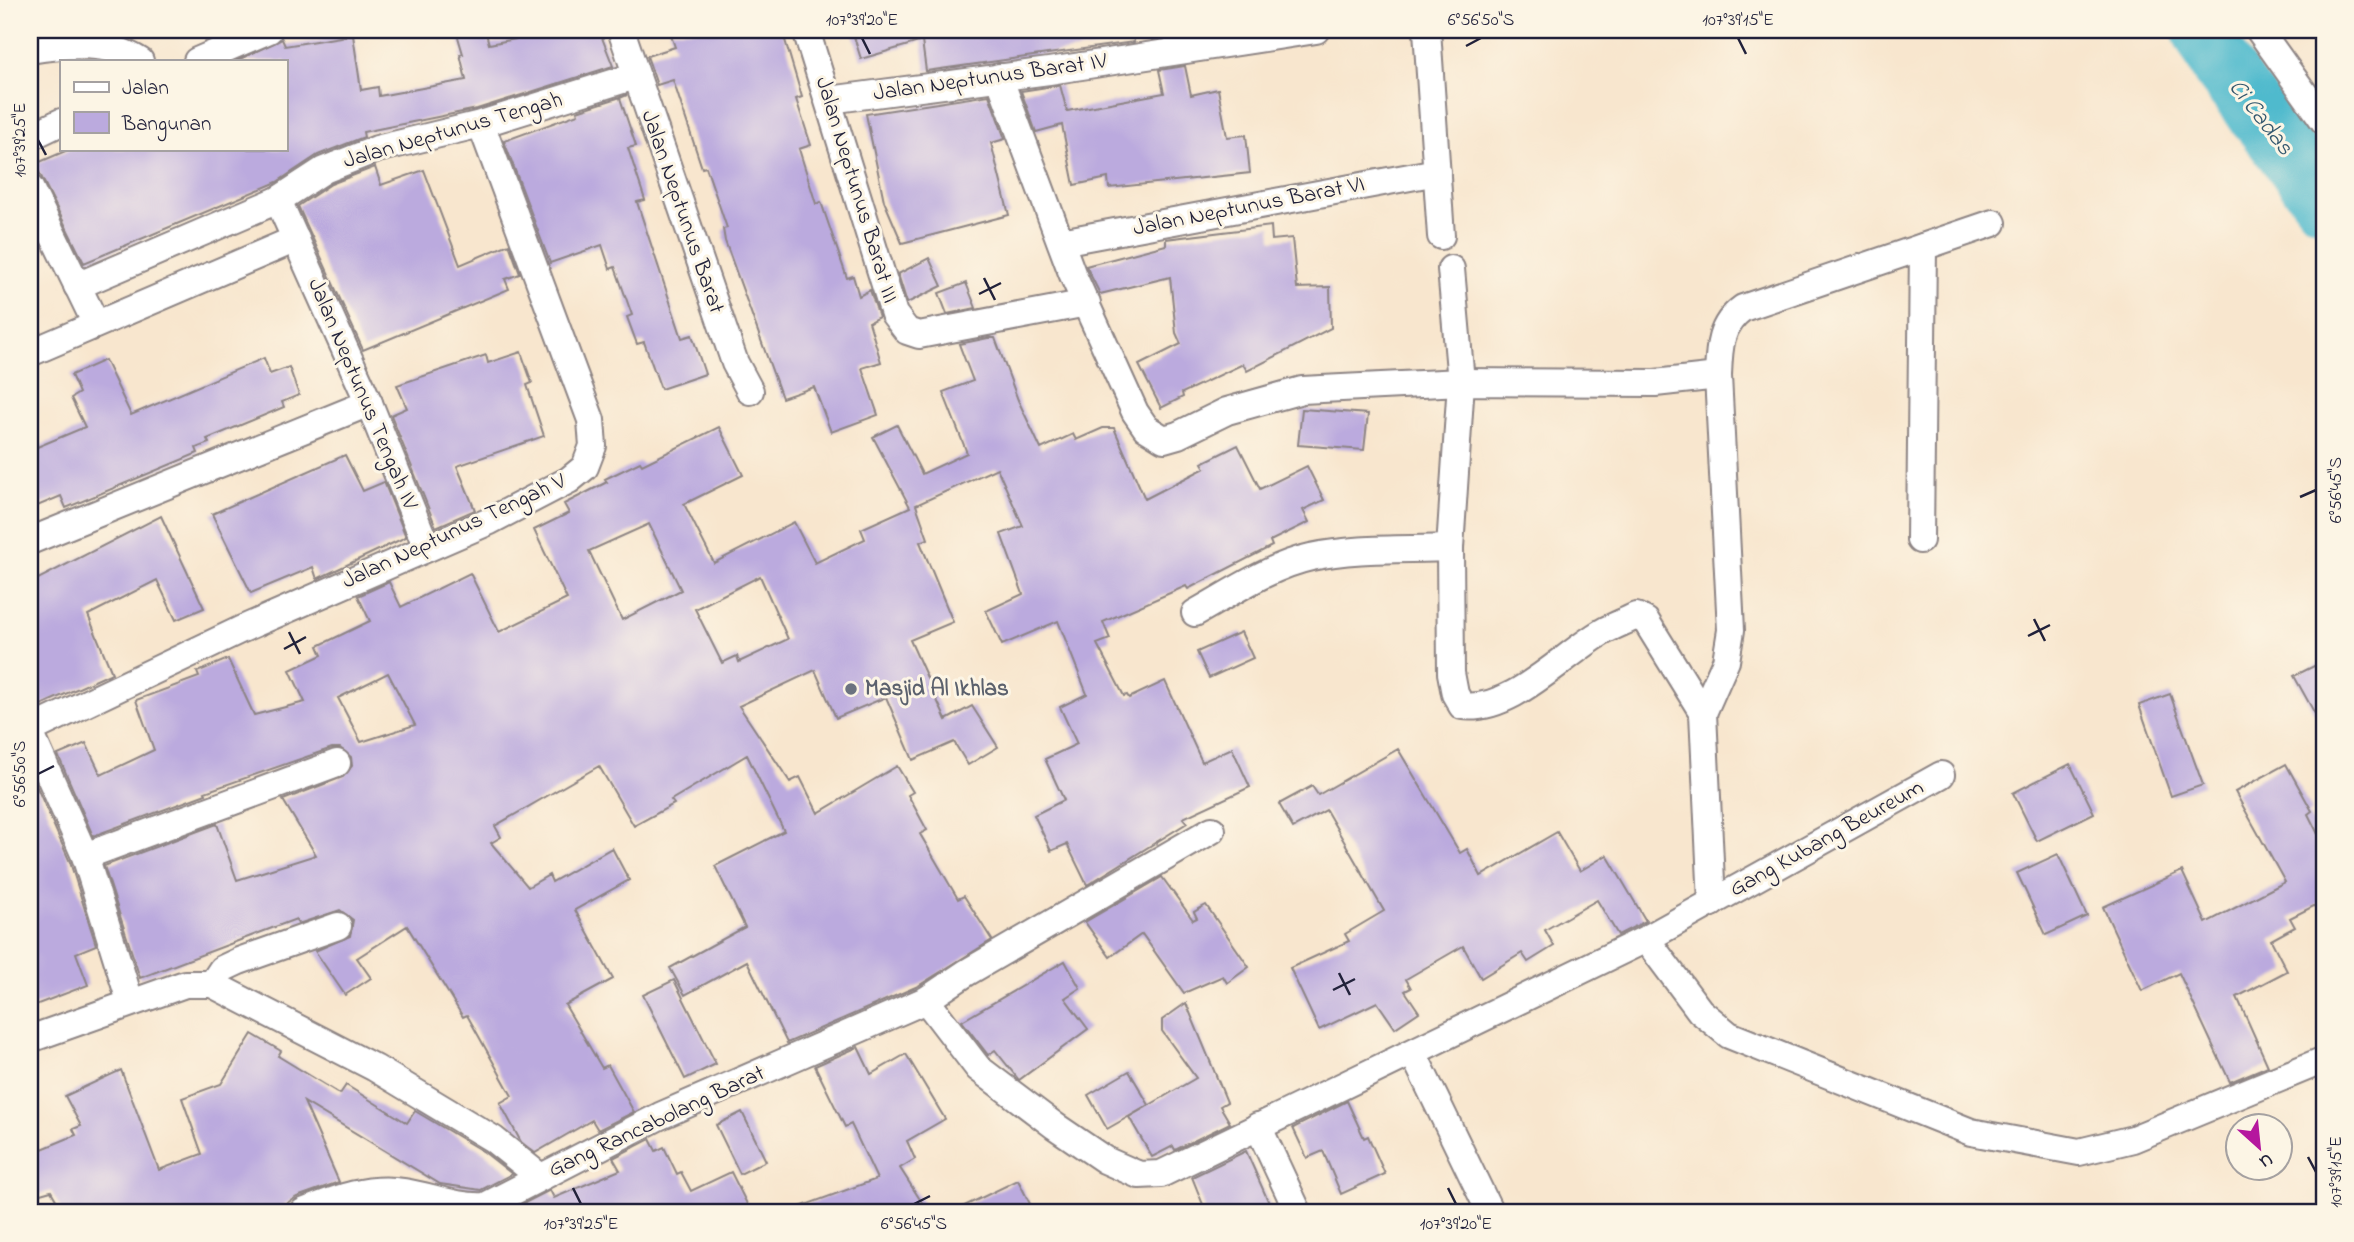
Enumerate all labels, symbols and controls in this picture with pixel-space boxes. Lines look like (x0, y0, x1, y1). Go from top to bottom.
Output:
text: 107°39'20"E (826, 8, 898, 34)
text: 6°56'50"S (1448, 8, 1514, 34)
text: 107°39'15"E (1702, 8, 1774, 34)
street label: Jalan Neptunus Barat IV (871, 45, 1109, 111)
legend (60, 60, 287, 150)
water label: Ci Cadas (2219, 72, 2301, 164)
street label: Jalan Neptunus Barat III (806, 73, 906, 307)
text: Jalan (122, 74, 169, 104)
street label: Jalan Neptunus Tengah (340, 84, 567, 179)
text: 107°39'25"E (8, 102, 34, 177)
street label: Jalan Neptunus Barat (632, 106, 732, 318)
text: Bangunan (121, 110, 211, 142)
street label: Jalan Neptunus Barat VI (1130, 168, 1368, 246)
street label: Jalan Neptunus Tengah IV (297, 273, 426, 515)
text: 6°56'45"S (2324, 457, 2350, 523)
street label: Jalan Neptunus Tengah V (337, 466, 572, 599)
place label: Masjid Al Ikhlas (865, 673, 1009, 706)
marker: Masjid Al Ikhlas (843, 681, 859, 697)
text: 6°56'50"S (8, 741, 34, 807)
street label: Gang Kubang Beureum (1724, 772, 1931, 907)
street label: Gang Rancabolang Barat (543, 1057, 771, 1188)
north arrow (2224, 1112, 2294, 1182)
text: 107°39'15"E (2324, 1136, 2350, 1208)
text: U (2254, 1145, 2277, 1175)
text: 107°39'25"E (544, 1212, 619, 1238)
text: 6°56'45"S (881, 1212, 947, 1238)
text: 107°39'20"E (1420, 1212, 1492, 1238)

